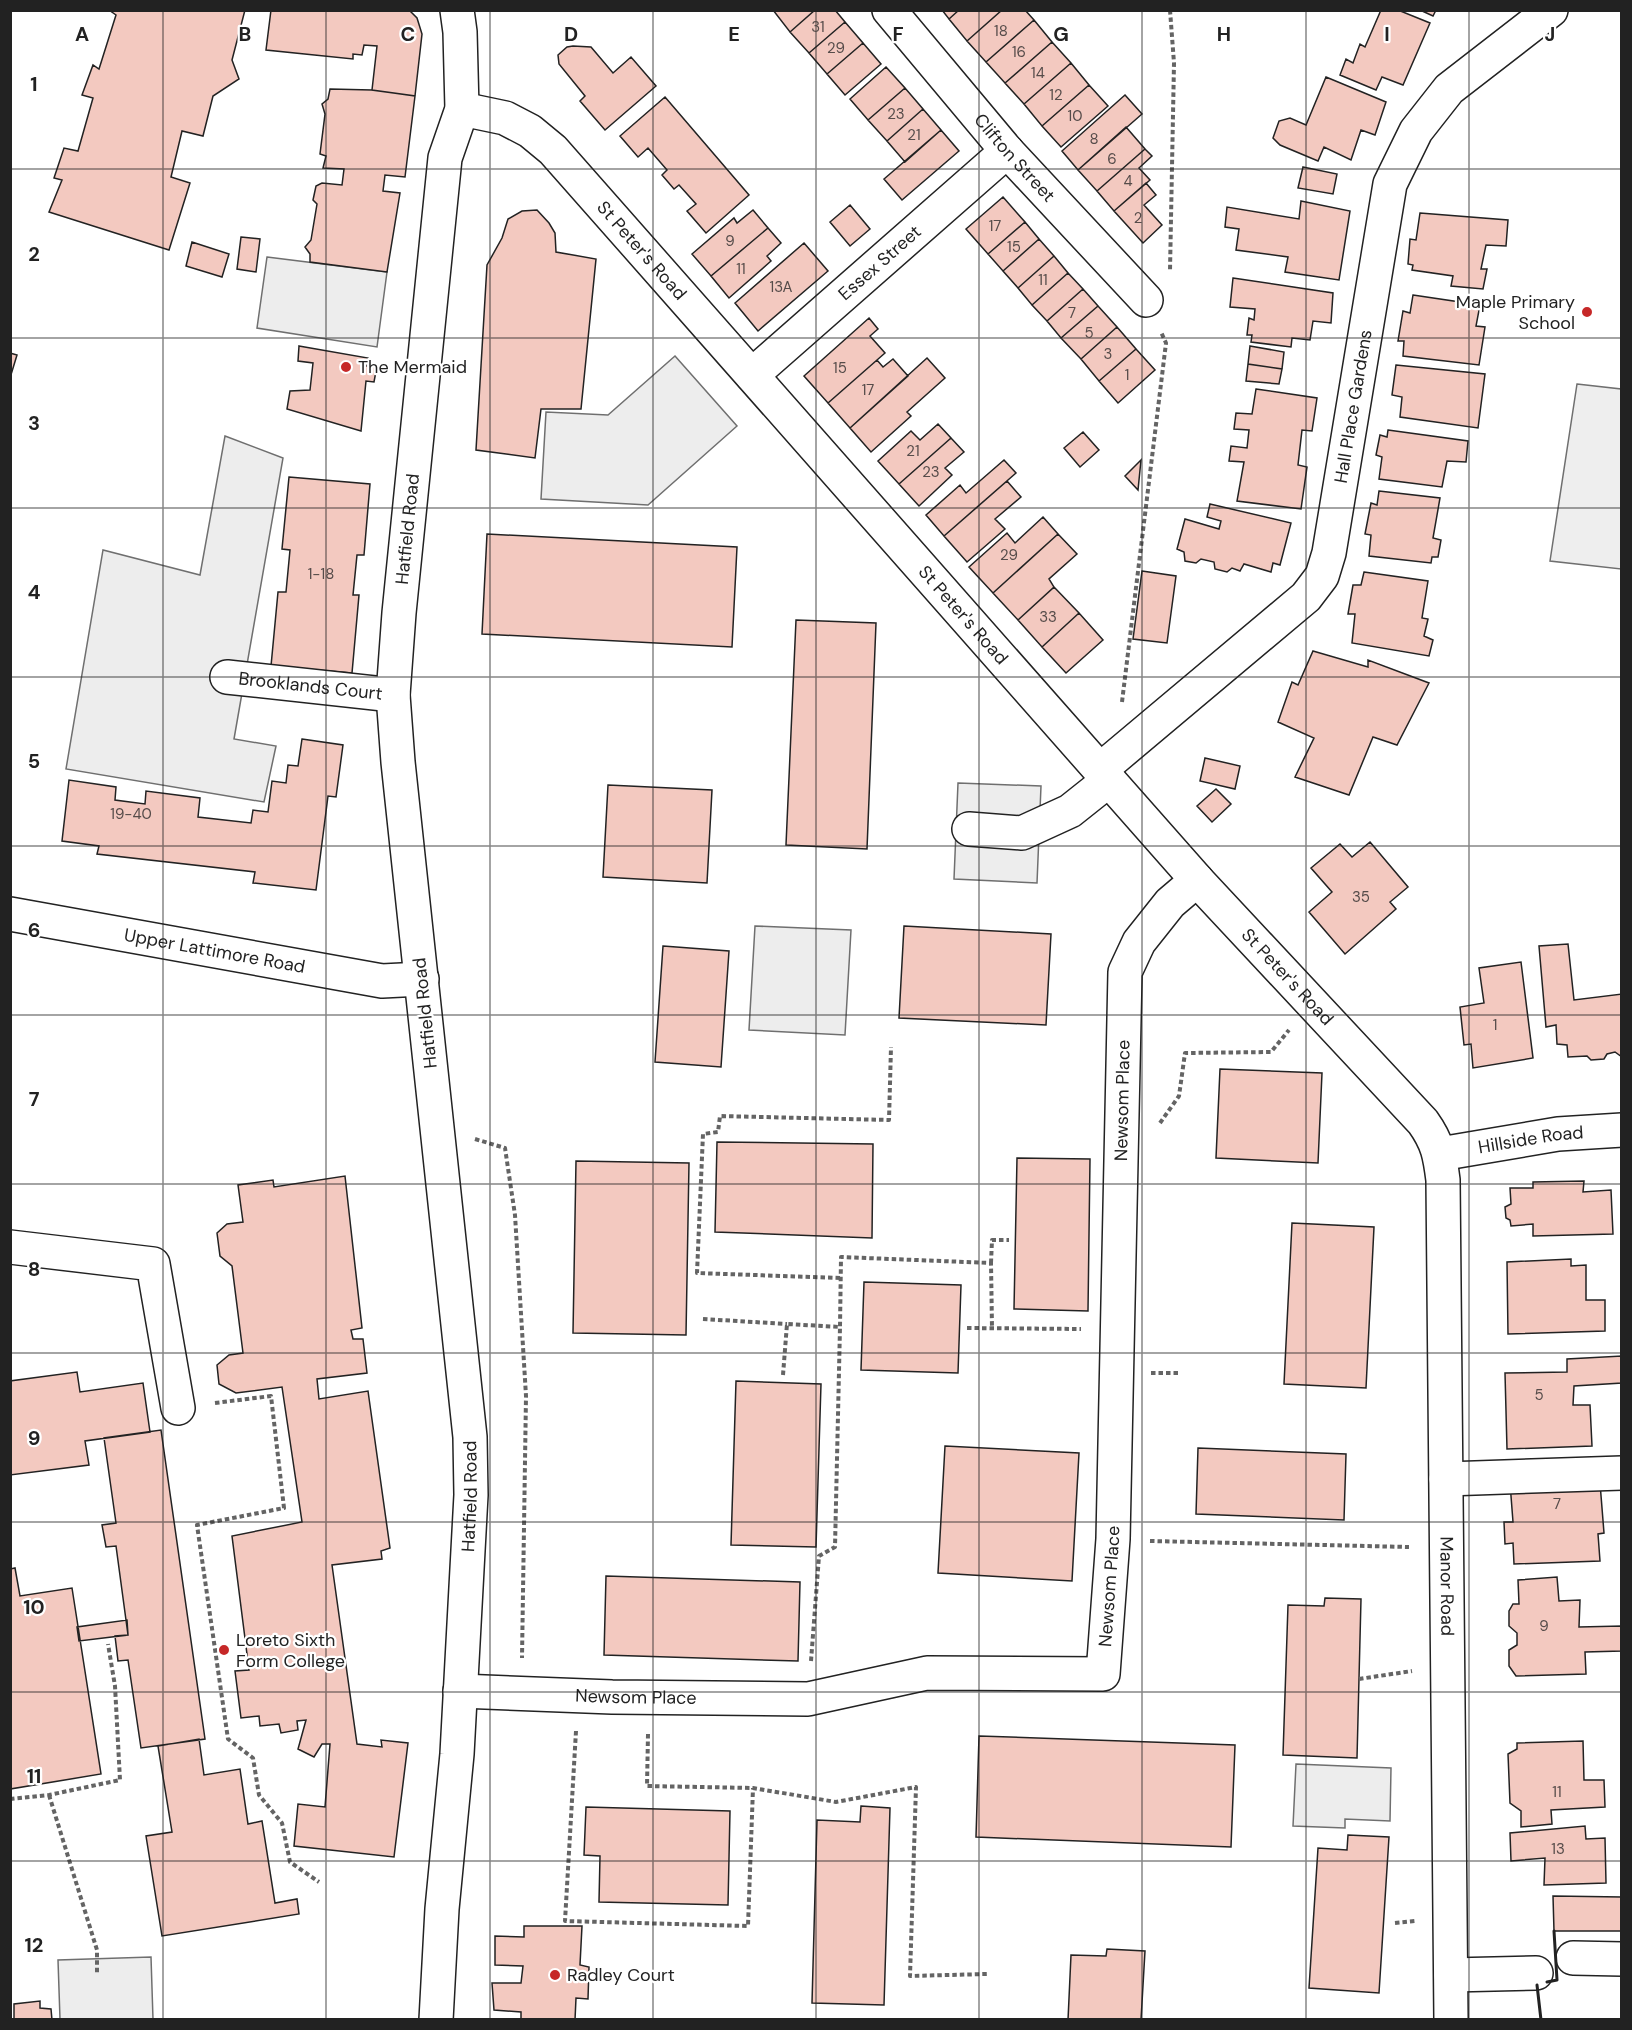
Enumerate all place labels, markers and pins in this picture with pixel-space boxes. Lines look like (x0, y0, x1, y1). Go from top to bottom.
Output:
place label: Maple Primary School (1456, 290, 1575, 335)
marker: Maple Primary School (1580, 305, 1594, 319)
place label: The Mermaid (358, 355, 467, 379)
marker: The Mermaid (339, 360, 353, 374)
place label: Loreto Sixth Form College (236, 1628, 345, 1673)
marker: Loreto Sixth Form College (217, 1643, 231, 1657)
place label: Radley Court (567, 1963, 675, 1987)
marker: Radley Court (548, 1968, 562, 1982)

